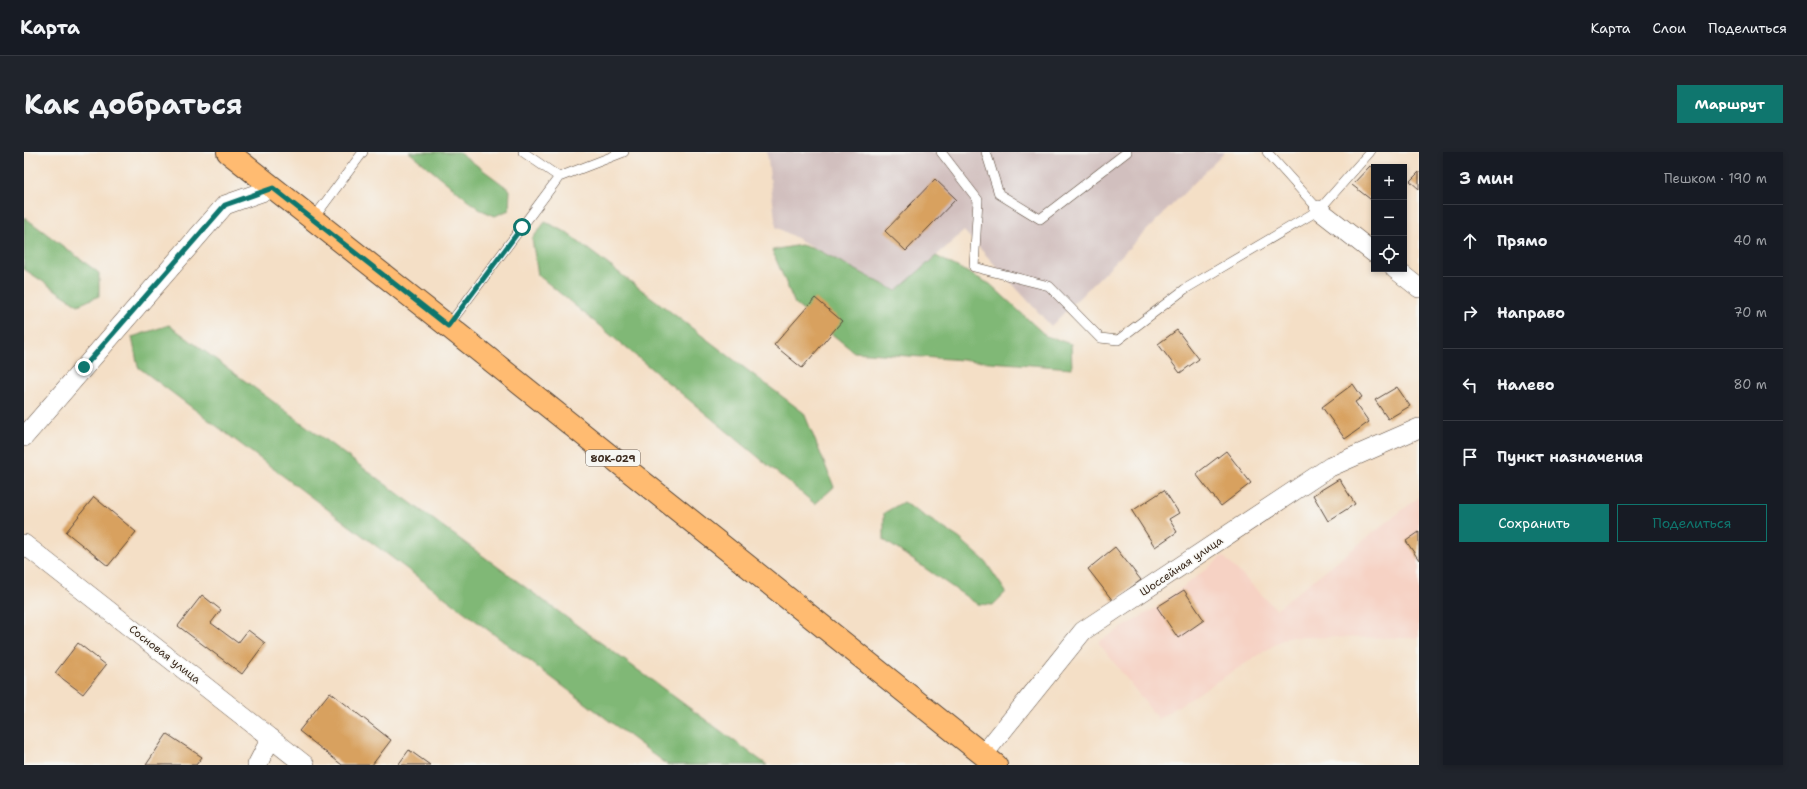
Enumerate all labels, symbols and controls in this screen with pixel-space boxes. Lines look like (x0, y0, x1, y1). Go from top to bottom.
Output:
text: Карта (20, 15, 80, 40)
text: Карта (1590, 19, 1631, 37)
text: Слои (1653, 19, 1686, 37)
text: Поделиться (1708, 19, 1787, 37)
text: Как добраться (24, 85, 243, 123)
button: Маршрут (1677, 85, 1783, 123)
map controls (1371, 164, 1407, 272)
button: + (1371, 164, 1407, 200)
text: 3 мин (1459, 167, 1514, 189)
text: Пешком · 190 m (1664, 170, 1767, 187)
button: − (1371, 200, 1407, 236)
route start (513, 218, 531, 236)
icon: ahead (1459, 230, 1481, 252)
text: Прямо (1497, 231, 1547, 251)
text: 40 m (1733, 232, 1767, 249)
button: locate (1371, 236, 1407, 272)
icon: right (1459, 302, 1481, 324)
text: Направо (1497, 303, 1565, 323)
text: 70 m (1733, 304, 1767, 321)
route end (75, 358, 93, 376)
icon: left (1459, 374, 1481, 396)
text: Налево (1497, 375, 1555, 395)
text: 80 m (1733, 376, 1767, 393)
icon: arrive (1459, 446, 1481, 468)
text: Пункт назначения (1497, 447, 1643, 467)
road number: 80К-029 (586, 450, 640, 466)
button: Сохранить (1459, 504, 1609, 542)
button: Поделиться (1617, 504, 1767, 542)
street label: Шоссейная улица (1137, 533, 1226, 600)
street label: Сосновая улица (126, 622, 204, 687)

